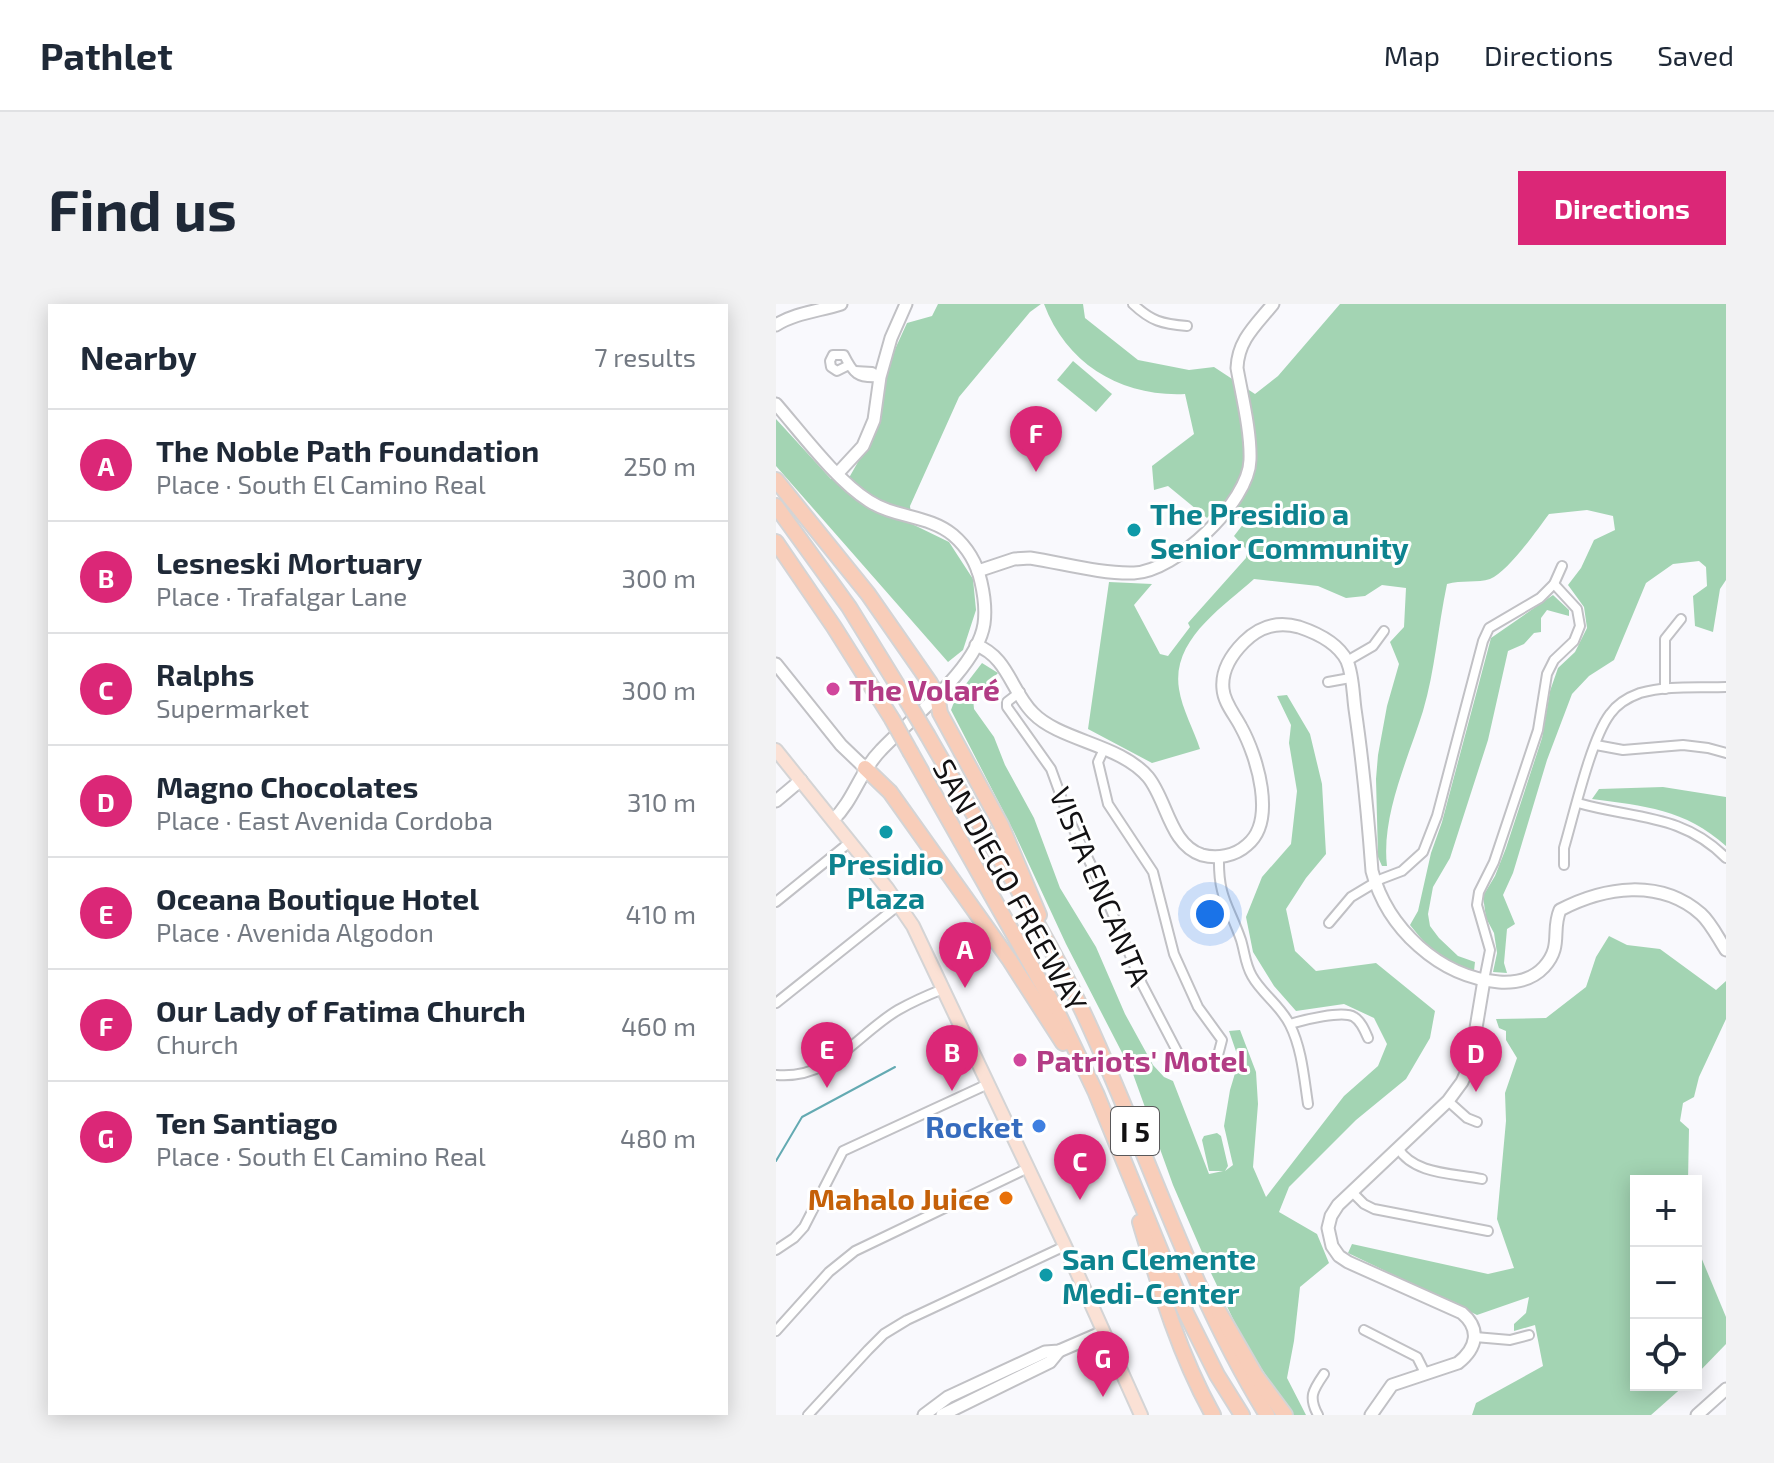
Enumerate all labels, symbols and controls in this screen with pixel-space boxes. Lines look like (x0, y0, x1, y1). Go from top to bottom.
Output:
text: Pathlet (40, 32, 173, 78)
text: Map (1384, 38, 1440, 72)
text: Directions (1484, 38, 1613, 72)
text: Saved (1657, 38, 1734, 72)
button: Directions (1518, 171, 1726, 245)
text: Find us (48, 175, 237, 242)
text: Nearby (80, 336, 197, 377)
text: 7 results (594, 341, 696, 372)
pin: F (1010, 406, 1062, 472)
text: The Noble Path Foundation (156, 432, 539, 468)
text: A (98, 450, 114, 481)
text: 250 m (623, 450, 696, 481)
text: Place · South El Camino Real (156, 468, 486, 499)
place label: The Presidio a Senior Community (1150, 495, 1409, 566)
marker: The Presidio a Senior Community (1125, 521, 1143, 539)
text: Lesneski Mortuary (156, 544, 422, 580)
text: B (98, 562, 114, 593)
text: 300 m (622, 562, 696, 593)
text: Place · Trafalgar Lane (156, 580, 407, 611)
text: Ralphs (156, 656, 254, 692)
place label: The Volaré (849, 671, 1000, 707)
text: C (98, 674, 114, 705)
text: 300 m (622, 674, 696, 705)
marker: The Volaré (824, 680, 842, 698)
text: Supermarket (156, 692, 309, 723)
street label: SAN DIEGO FREEWAY (927, 752, 1095, 1018)
text: Magno Chocolates (156, 768, 418, 804)
street label: VISTA ENCANTA (1043, 781, 1159, 991)
text: D (97, 786, 115, 817)
text: 310 m (627, 786, 696, 817)
text: Place · East Avenida Cordoba (156, 804, 493, 835)
marker: Presidio Plaza (877, 823, 895, 841)
place label: Presidio Plaza (828, 845, 944, 915)
text: Oceana Boutique Hotel (156, 880, 479, 916)
your location (1190, 894, 1230, 934)
text: E (98, 898, 114, 929)
text: 410 m (625, 898, 696, 929)
text: Place · Avenida Algodon (156, 916, 434, 947)
pin: A (939, 922, 991, 988)
text: Our Lady of Fatima Church (156, 992, 526, 1028)
text: F (99, 1010, 113, 1041)
text: 460 m (621, 1010, 696, 1041)
pin: E (801, 1022, 853, 1088)
pin: B (926, 1025, 978, 1091)
pin: D (1450, 1026, 1502, 1092)
text: Church (156, 1028, 239, 1059)
place label: Patriots' Motel (1036, 1042, 1247, 1078)
marker: Patriots' Motel (1011, 1051, 1029, 1069)
text: Ten Santiago (156, 1104, 338, 1140)
road number: I 5 (1111, 1107, 1159, 1155)
place label: Rocket (925, 1108, 1023, 1144)
marker: Rocket (1030, 1117, 1048, 1135)
text: G (98, 1122, 114, 1153)
text: 480 m (620, 1122, 696, 1153)
pin: C (1054, 1134, 1106, 1200)
text: Place · South El Camino Real (156, 1140, 486, 1171)
map controls (1630, 1175, 1702, 1391)
button: + (1630, 1175, 1702, 1247)
place label: Mahalo Juice (808, 1180, 990, 1216)
marker: Mahalo Juice (997, 1189, 1015, 1207)
place label: San Clemente Medi-Center (1062, 1240, 1256, 1310)
button: − (1630, 1247, 1702, 1319)
marker: San Clemente Medi-Center (1037, 1266, 1055, 1284)
button: locate (1630, 1319, 1702, 1391)
pin: G (1077, 1331, 1129, 1397)

